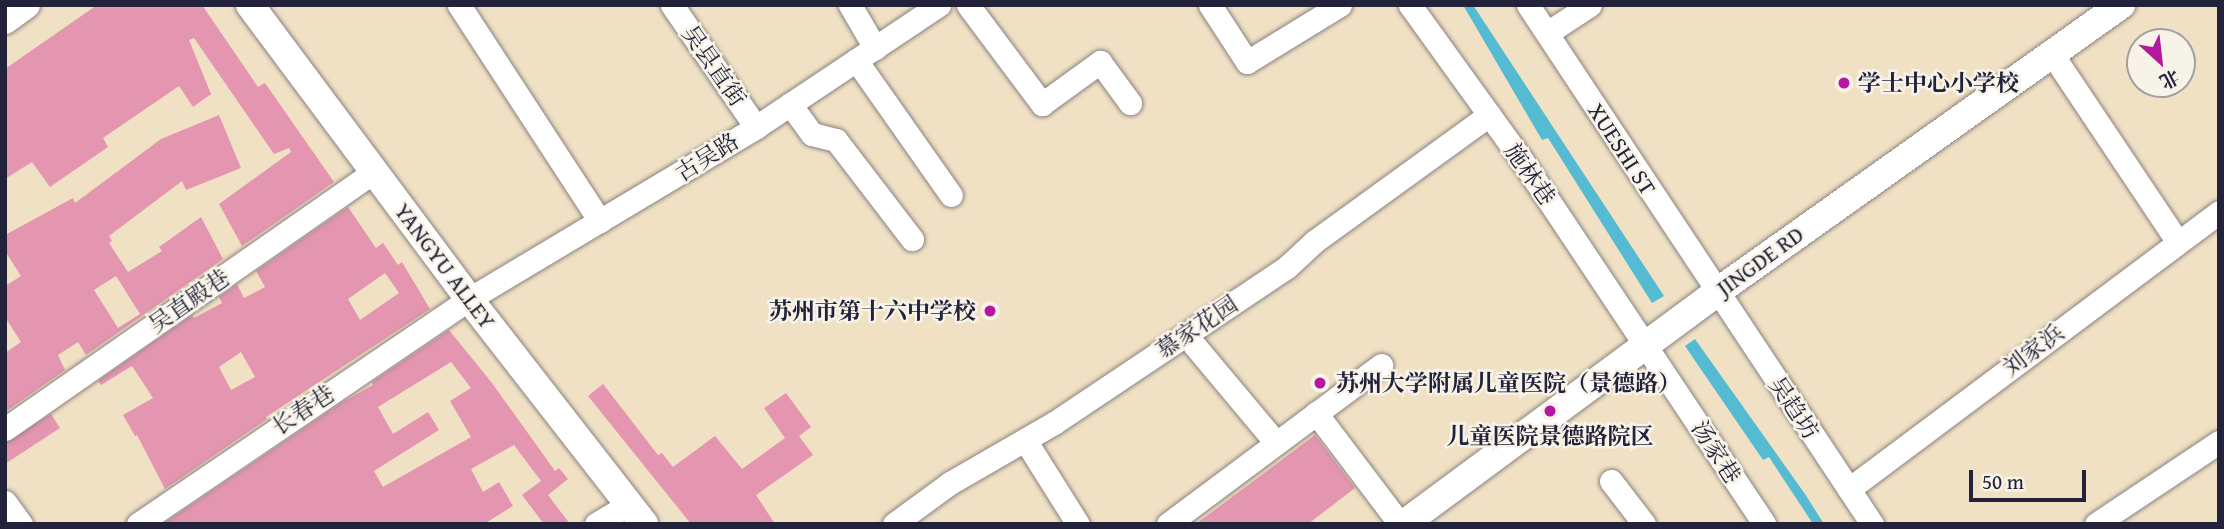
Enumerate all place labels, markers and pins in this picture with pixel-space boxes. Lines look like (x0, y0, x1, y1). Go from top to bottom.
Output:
place label: 学士中心小学校 (1858, 69, 2019, 97)
marker: 学士中心小学校 (1836, 75, 1852, 91)
place label: 苏州市第十六中学校 (769, 297, 976, 325)
marker: 苏州市第十六中学校 (982, 303, 998, 319)
place label: 苏州大学附属儿童医院（景德路） (1336, 369, 1681, 397)
marker: 苏州大学附属儿童医院（景德路） (1310, 373, 1330, 393)
marker: 儿童医院景德路院区 (1542, 403, 1558, 419)
place label: 儿童医院景德路院区 (1447, 422, 1653, 450)

